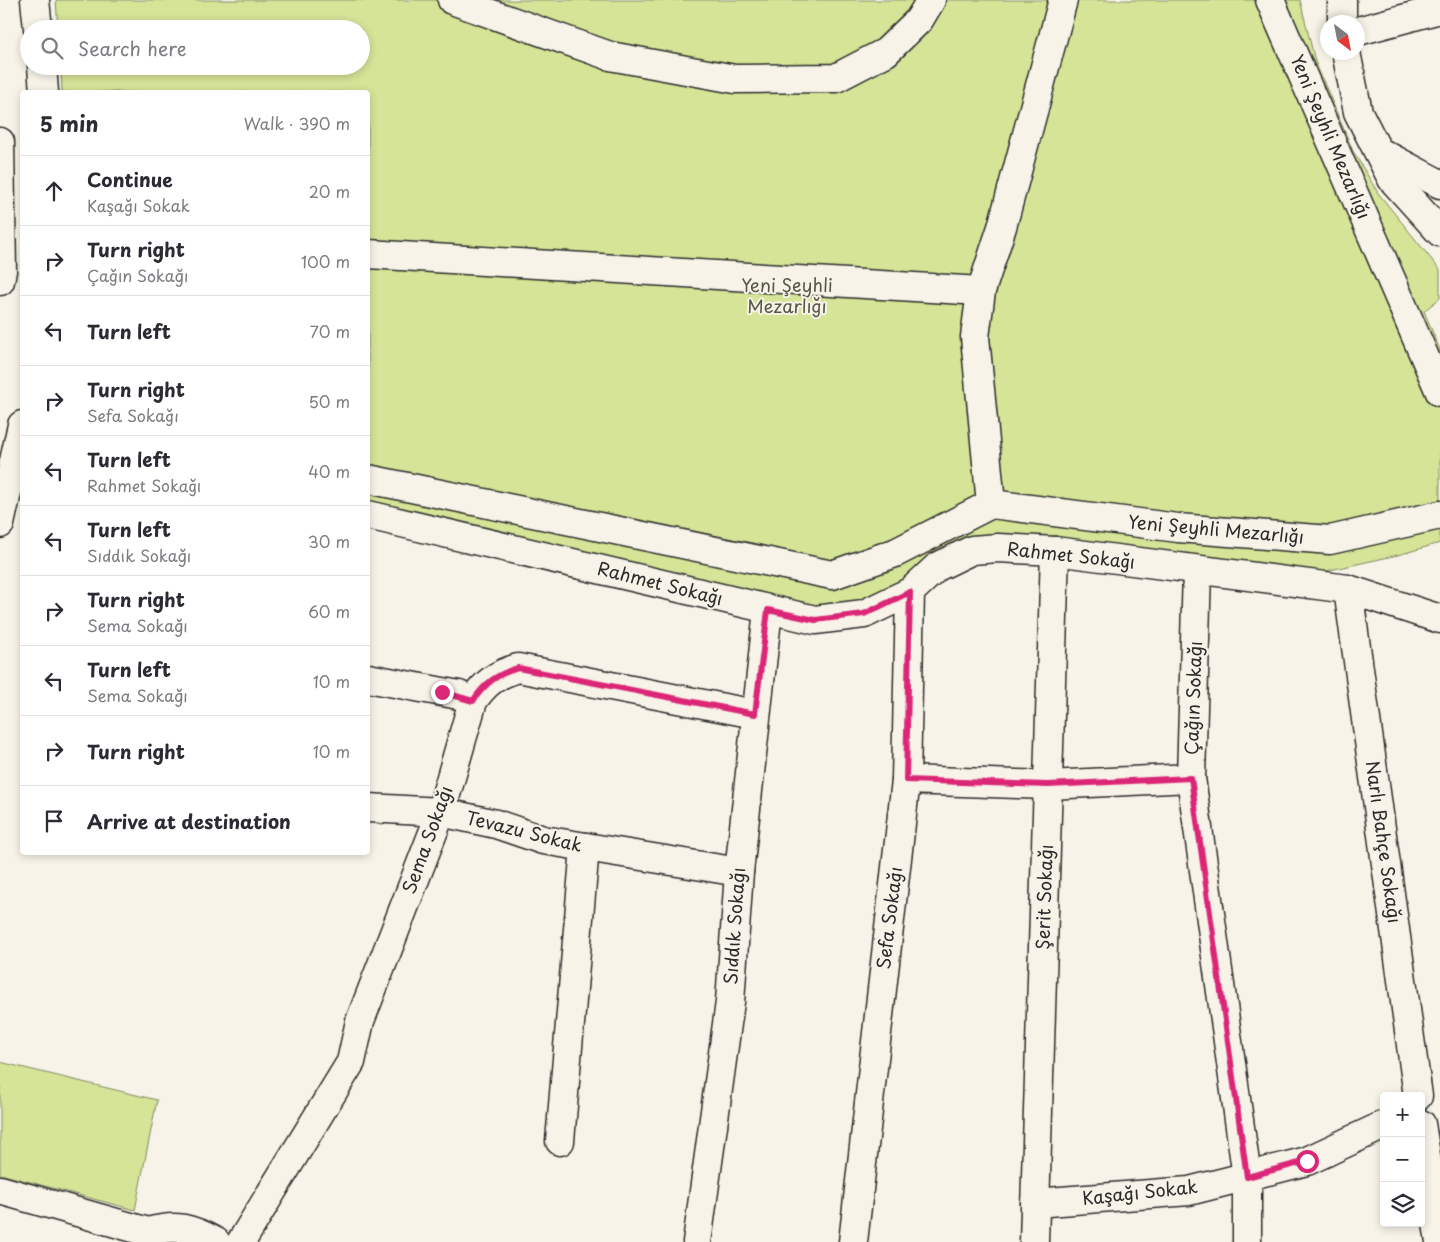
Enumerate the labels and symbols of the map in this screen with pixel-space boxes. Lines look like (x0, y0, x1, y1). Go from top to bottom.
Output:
north arrow (1320, 15, 1365, 60)
street label: Yeni Şeyhli Mezarlığı (1284, 50, 1378, 223)
park label: Yeni Şeyhli Mezarlığı (741, 271, 833, 319)
street label: Yeni Şeyhli Mezarlığı (1127, 507, 1305, 550)
street label: Rahmet Sokağı (1006, 534, 1136, 575)
street label: Rahmet Sokağı (595, 554, 726, 611)
street label: Çağın Sokağı (1177, 640, 1208, 755)
route end (431, 681, 454, 704)
street label: Narlı Bahçe Sokağı (1360, 759, 1409, 925)
street label: Sema Sokağı (395, 782, 459, 897)
street label: Tevazu Sokak (463, 803, 585, 858)
street label: Şerit Sokağı (1028, 844, 1059, 950)
street label: Sefa Sokağı (869, 865, 908, 971)
street label: Sıddık Sokağı (716, 866, 751, 985)
route start (1296, 1150, 1319, 1173)
street label: Kaşağı Sokak (1081, 1172, 1199, 1211)

